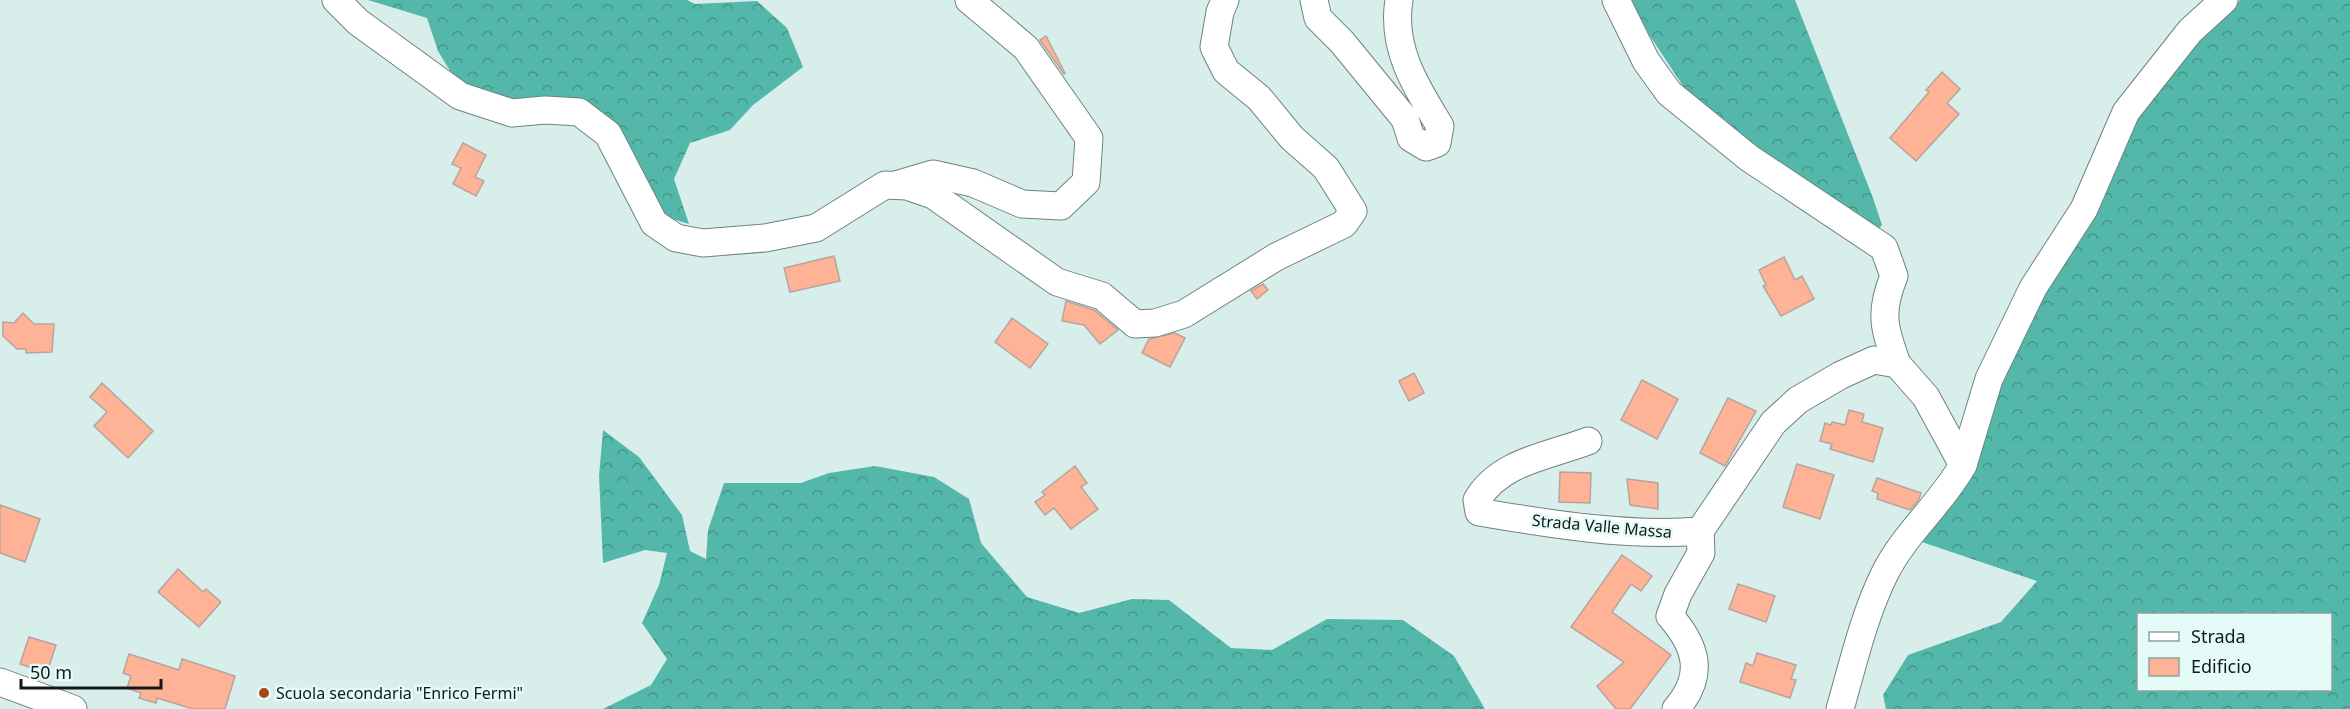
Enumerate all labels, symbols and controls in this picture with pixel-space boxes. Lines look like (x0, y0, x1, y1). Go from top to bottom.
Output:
street label: Strada Valle Massa (1531, 509, 1673, 543)
legend (2137, 613, 2332, 691)
text: Strada (2191, 624, 2246, 648)
scale bar (21, 652, 160, 690)
text: Edificio (2191, 654, 2252, 678)
text: 50 m (30, 660, 72, 684)
place label: Scuola secondaria "Enrico Fermi" (276, 682, 523, 704)
marker: Scuola secondaria "Enrico Fermi" (257, 686, 271, 700)

